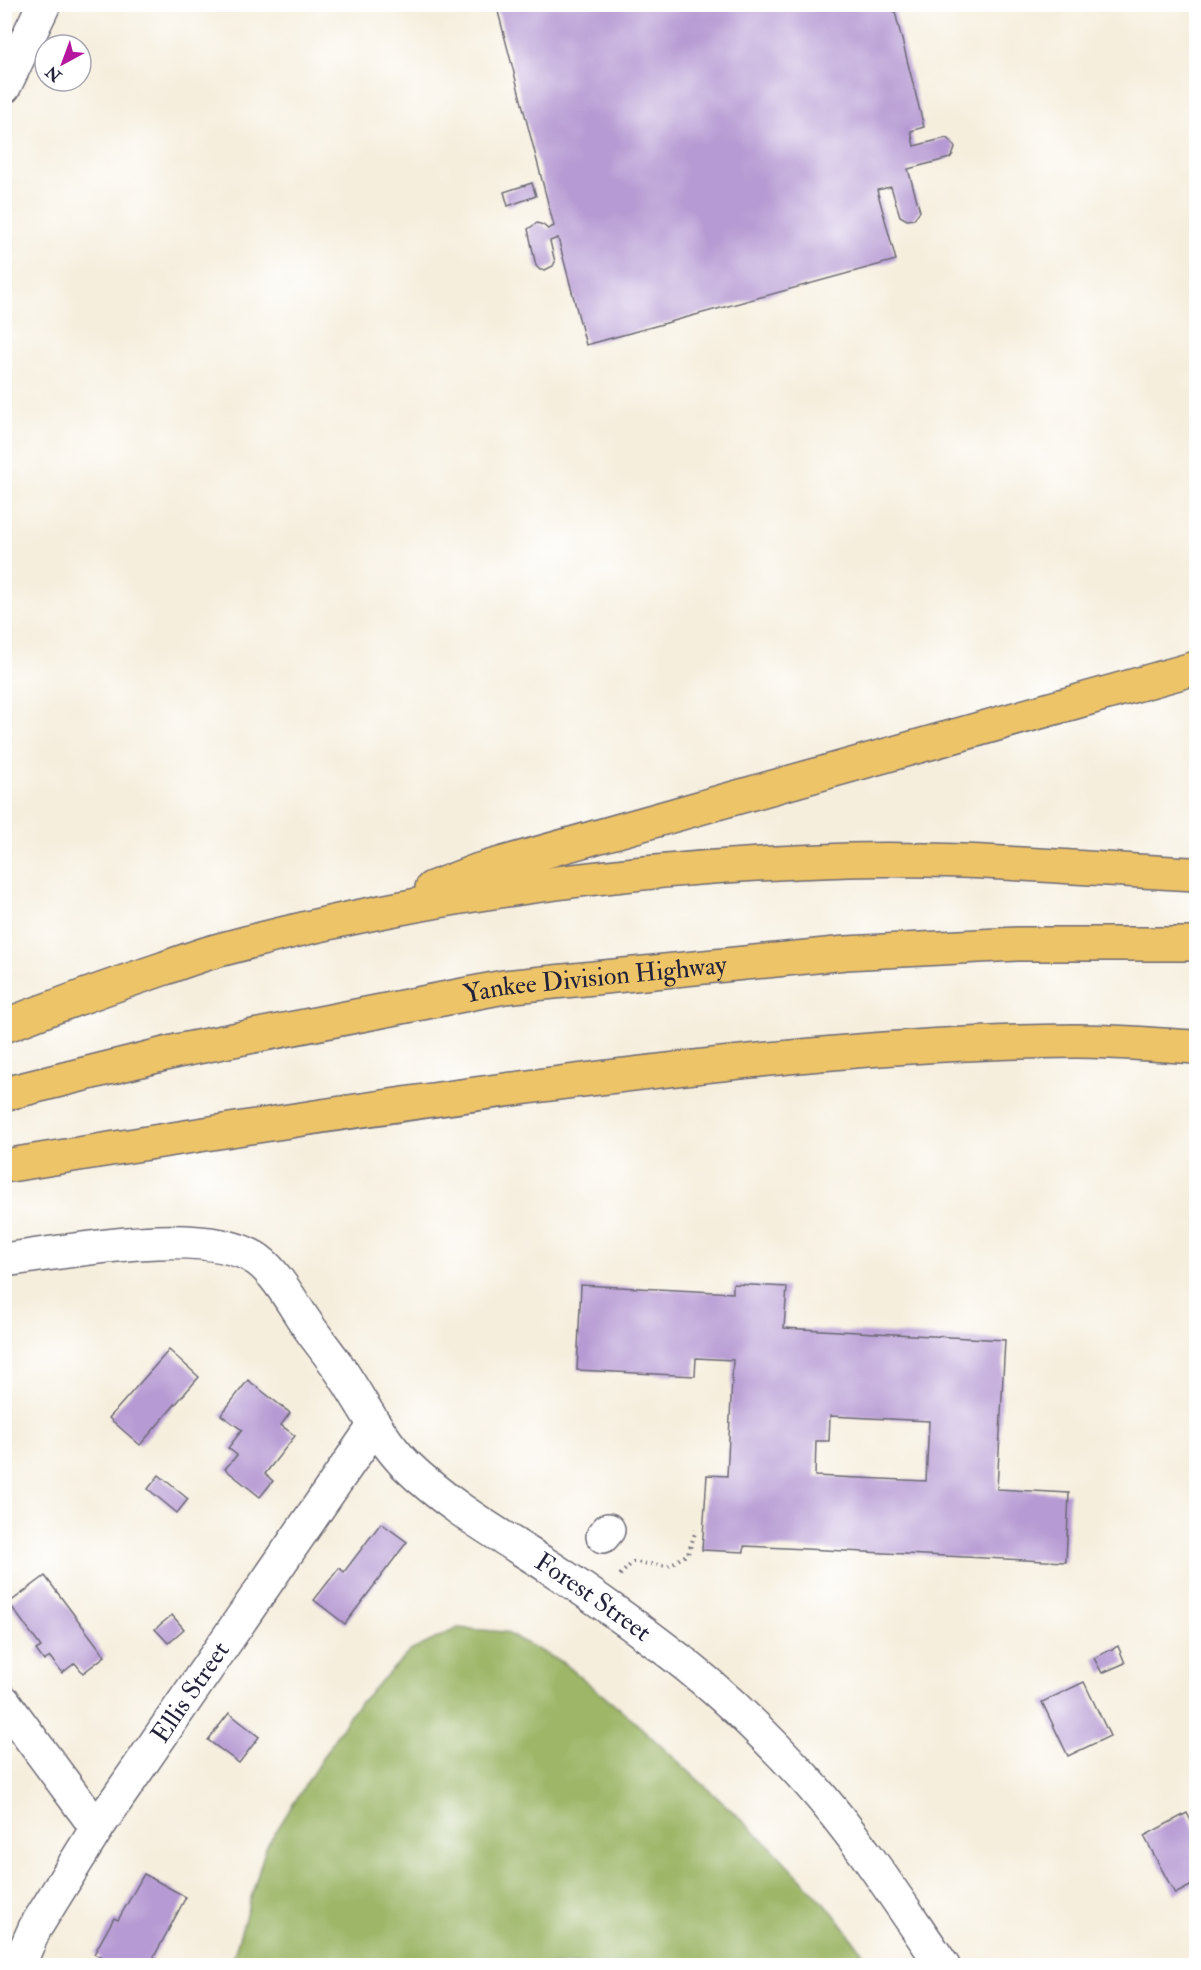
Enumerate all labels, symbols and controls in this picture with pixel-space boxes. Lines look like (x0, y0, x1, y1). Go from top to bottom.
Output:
north arrow (33, 33, 93, 93)
text: N (41, 61, 67, 86)
street label: Yankee Division Highway (461, 949, 729, 1011)
street label: Forest Street (529, 1546, 657, 1649)
street label: Ellis Street (144, 1636, 237, 1749)

